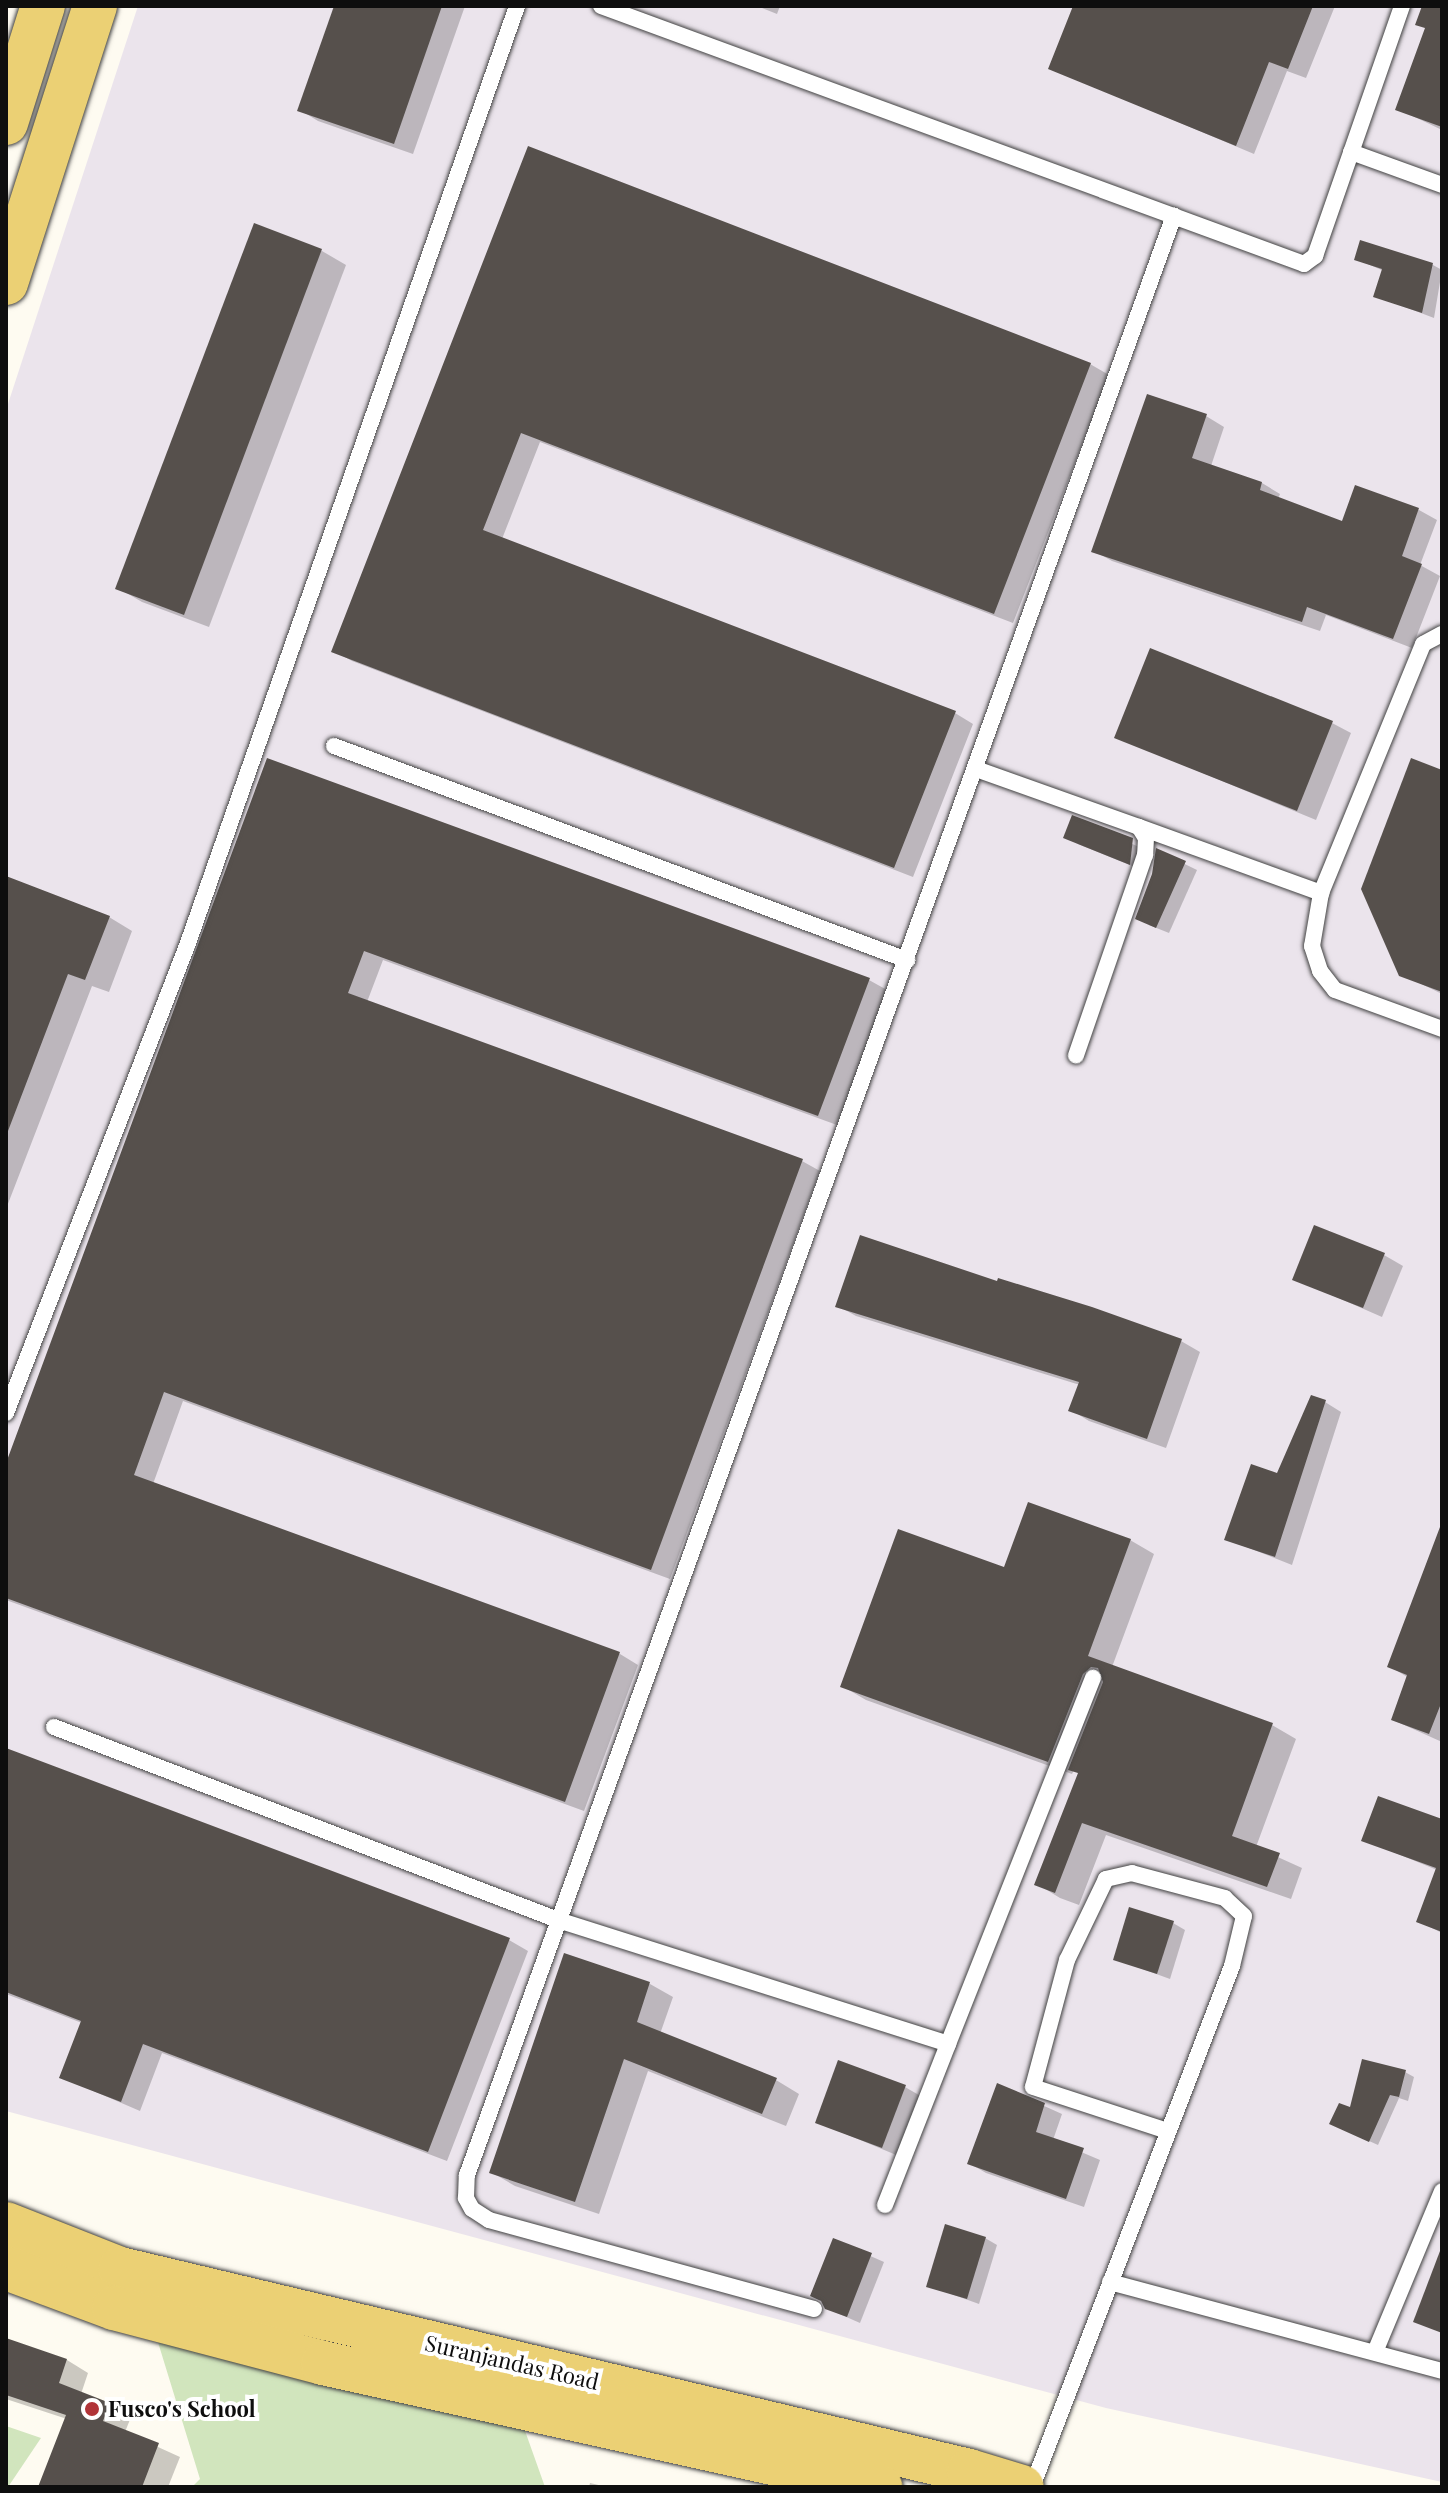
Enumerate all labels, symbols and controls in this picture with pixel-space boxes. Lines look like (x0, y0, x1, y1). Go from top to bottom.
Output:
street label: Suranjandas Road (423, 2329, 601, 2395)
place label: Fusco's School (108, 2396, 256, 2422)
marker: Fusco's School (83, 2400, 101, 2418)

